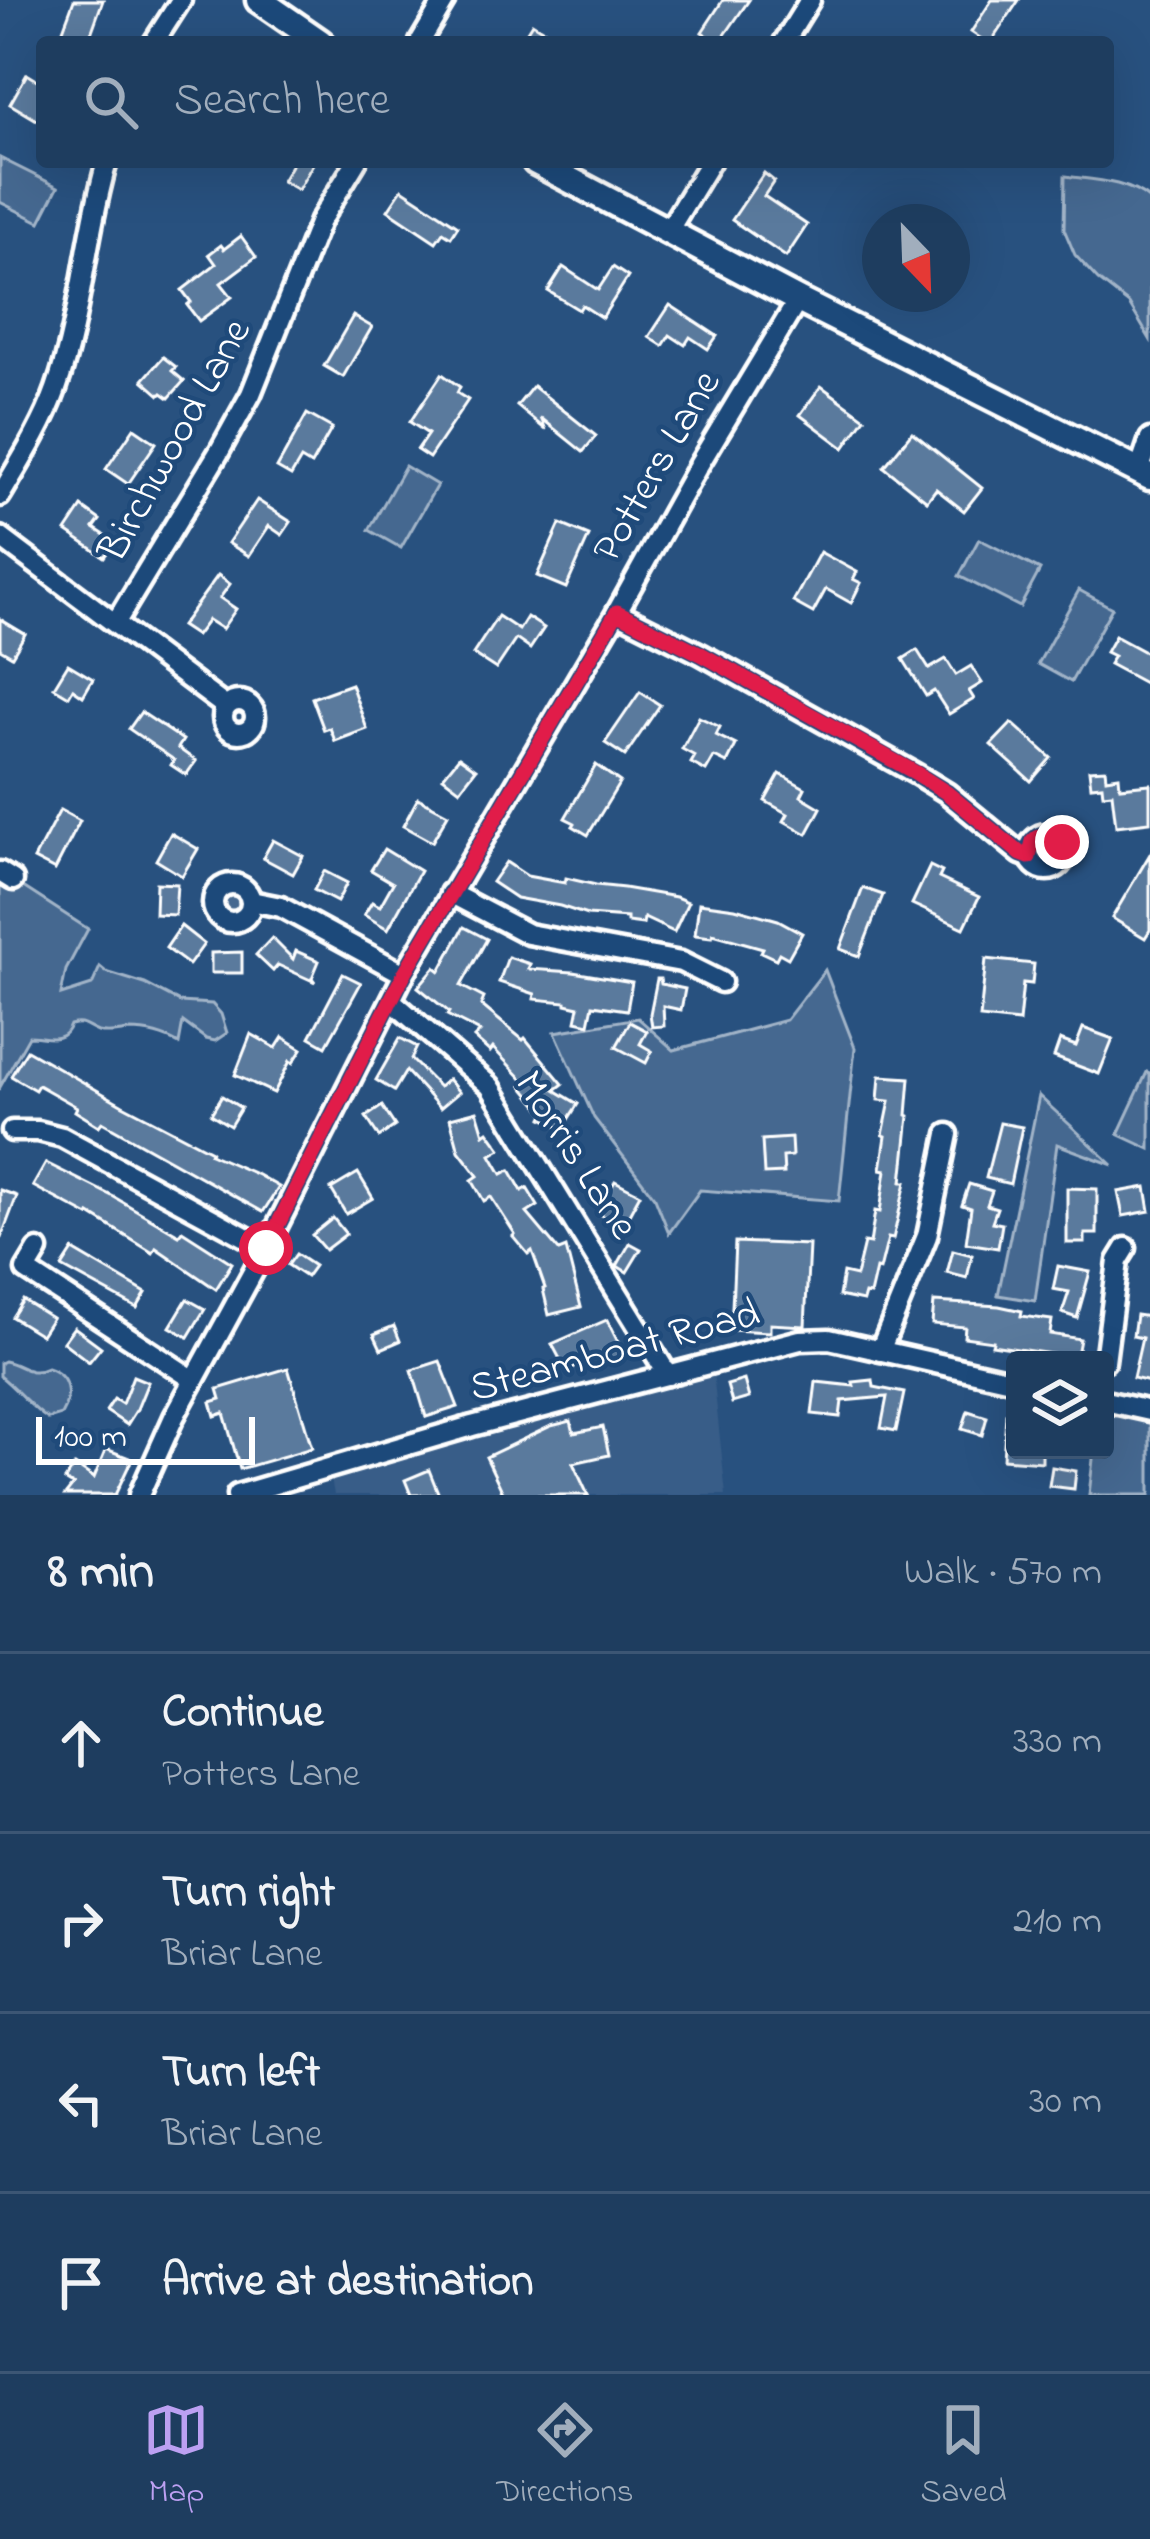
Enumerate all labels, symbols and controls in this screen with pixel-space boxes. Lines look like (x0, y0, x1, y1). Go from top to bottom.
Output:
search box (36, 36, 1114, 168)
icon: search (78, 69, 144, 135)
text: Search here (174, 69, 390, 135)
north arrow (862, 204, 970, 312)
street label: Birchwood Lane (83, 308, 268, 575)
street label: Potters Lane (578, 359, 738, 575)
route end (1035, 815, 1089, 869)
street label: Morris Lane (498, 1059, 653, 1253)
route start (239, 1221, 293, 1275)
street label: Steamboat Road (463, 1284, 767, 1420)
map controls (1006, 1351, 1114, 1459)
button: layers (1006, 1351, 1114, 1459)
scale bar (36, 1411, 255, 1464)
text: 100 m (54, 1414, 127, 1462)
text: 8 min (48, 1536, 154, 1611)
text: Walk · 570 m (904, 1545, 1102, 1602)
text: Continue (162, 1681, 323, 1747)
icon: ahead (48, 1710, 114, 1776)
text: 330 m (1013, 1714, 1102, 1771)
text: Potters Lane (162, 1747, 360, 1804)
text: Turn right (162, 1861, 335, 1927)
icon: right (48, 1890, 114, 1956)
text: 210 m (1013, 1894, 1102, 1951)
text: Briar Lane (162, 1927, 322, 1984)
text: Turn left (162, 2041, 320, 2107)
icon: left (48, 2070, 114, 2136)
text: 30 m (1029, 2074, 1102, 2131)
text: Briar Lane (162, 2107, 322, 2164)
icon: arrive (48, 2250, 114, 2316)
text: Arrive at destination (162, 2250, 533, 2316)
tab: Map (143, 2397, 209, 2517)
tab: Directions (496, 2397, 634, 2517)
tab: Saved (920, 2397, 1007, 2517)

